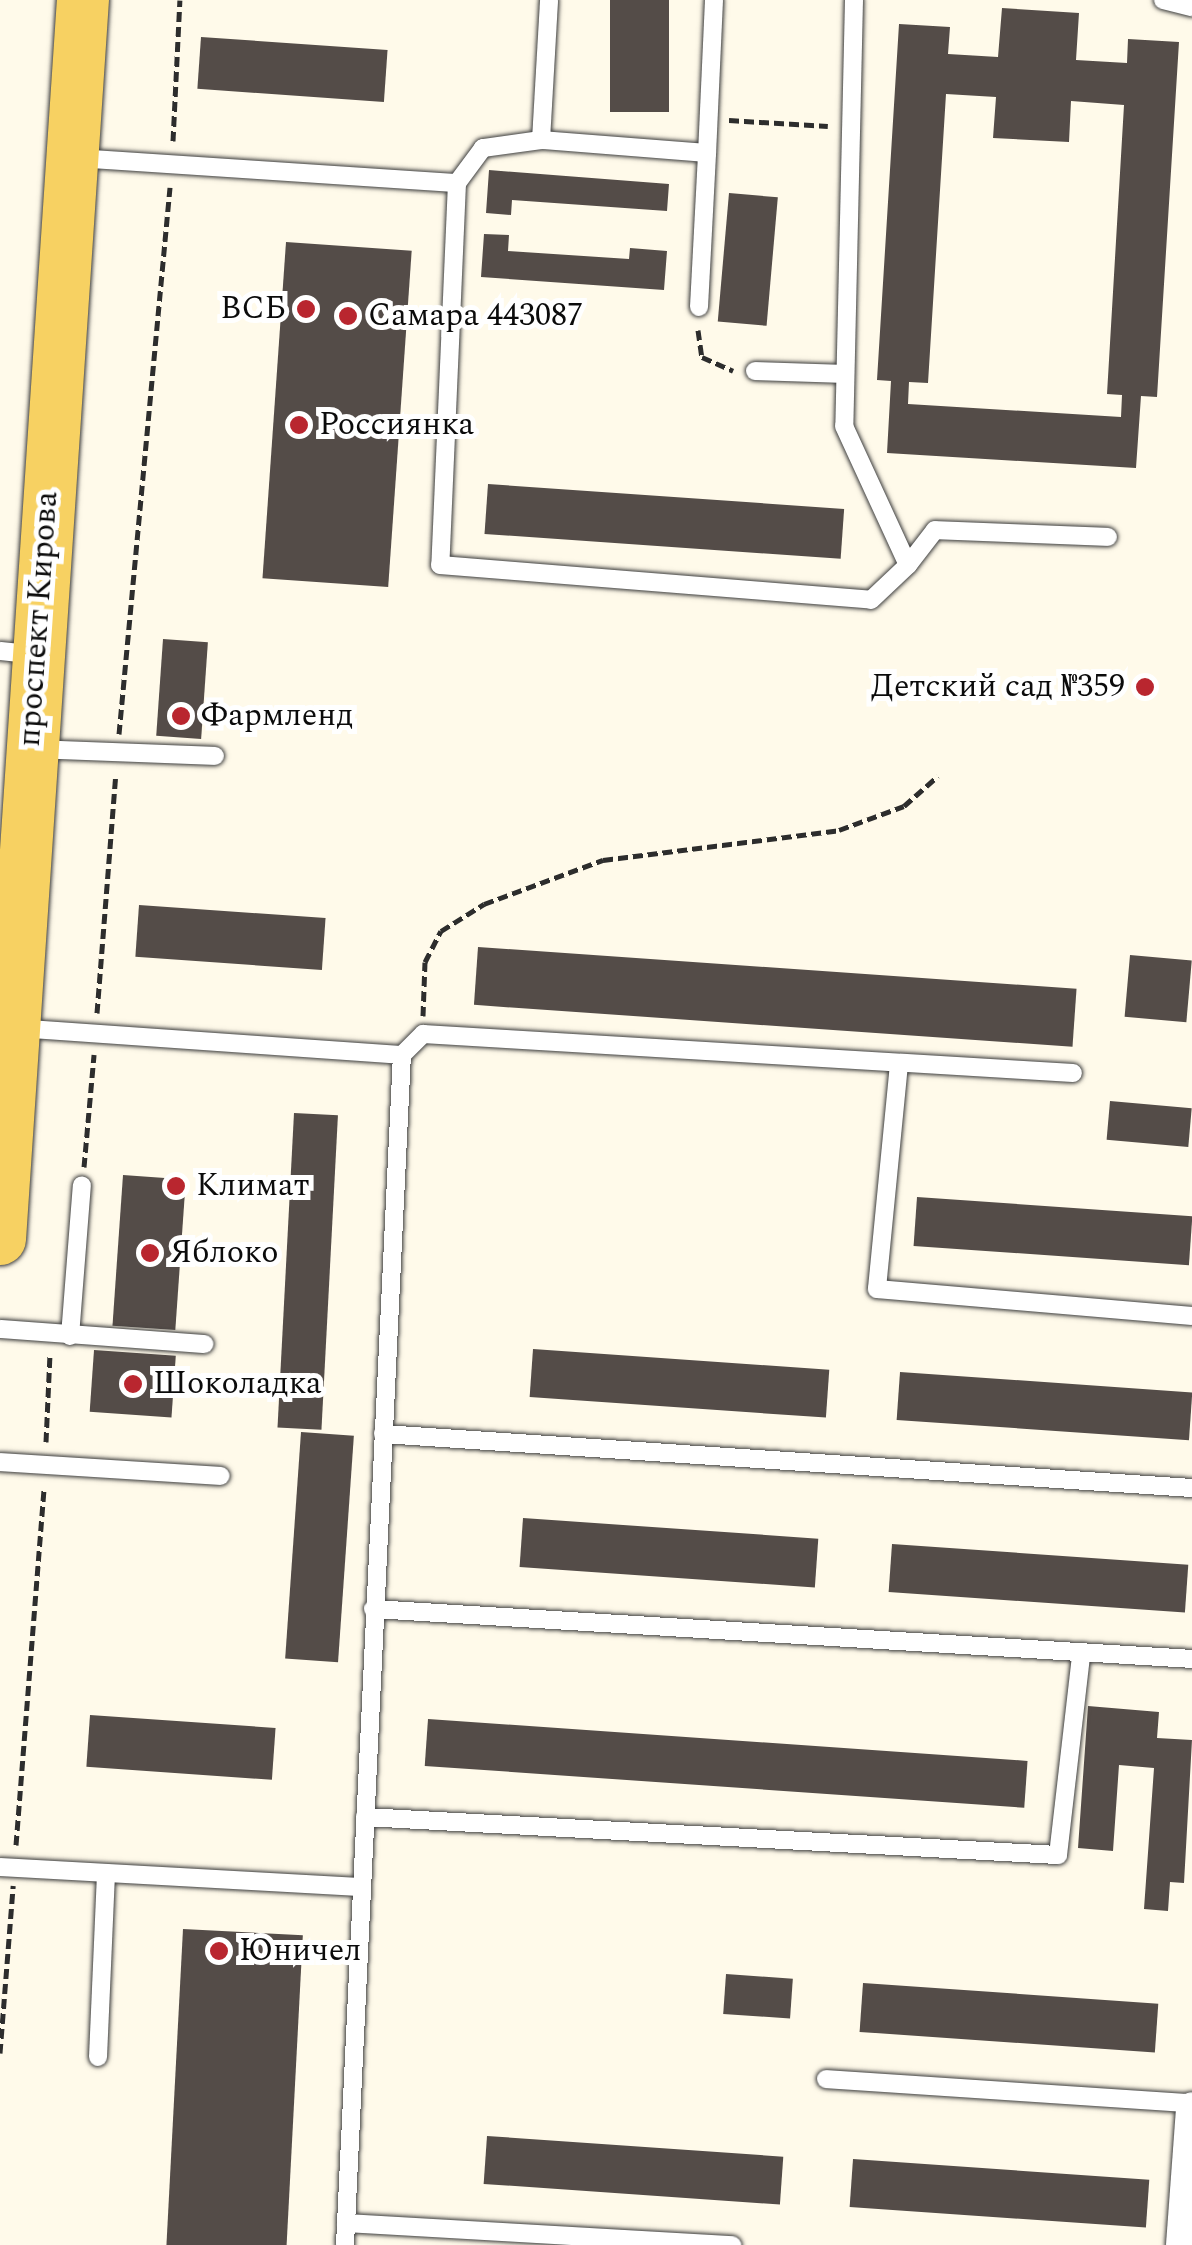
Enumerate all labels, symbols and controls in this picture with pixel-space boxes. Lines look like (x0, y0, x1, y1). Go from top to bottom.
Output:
place label: ВСБ (220, 290, 286, 328)
place label: Самара 443087 (368, 297, 583, 335)
marker: ВСБ (295, 298, 317, 320)
marker: Самара 443087 (337, 305, 359, 327)
place label: Россиянка (319, 406, 474, 444)
marker: Россиянка (288, 414, 310, 436)
street label: проспект Кирова (11, 490, 67, 748)
place label: Детский сад №359 (871, 668, 1125, 706)
marker: Детский сад №359 (1134, 676, 1156, 698)
place label: Фармленд (201, 697, 353, 735)
marker: Фармленд (170, 705, 192, 727)
place label: Климат (196, 1167, 309, 1205)
marker: Климат (165, 1175, 187, 1197)
place label: Яблоко (170, 1234, 279, 1272)
marker: Яблоко (139, 1242, 161, 1264)
place label: Шоколадка (153, 1365, 322, 1403)
marker: Шоколадка (122, 1373, 144, 1395)
place label: Юничел (239, 1932, 361, 1970)
marker: Юничел (208, 1940, 230, 1962)

